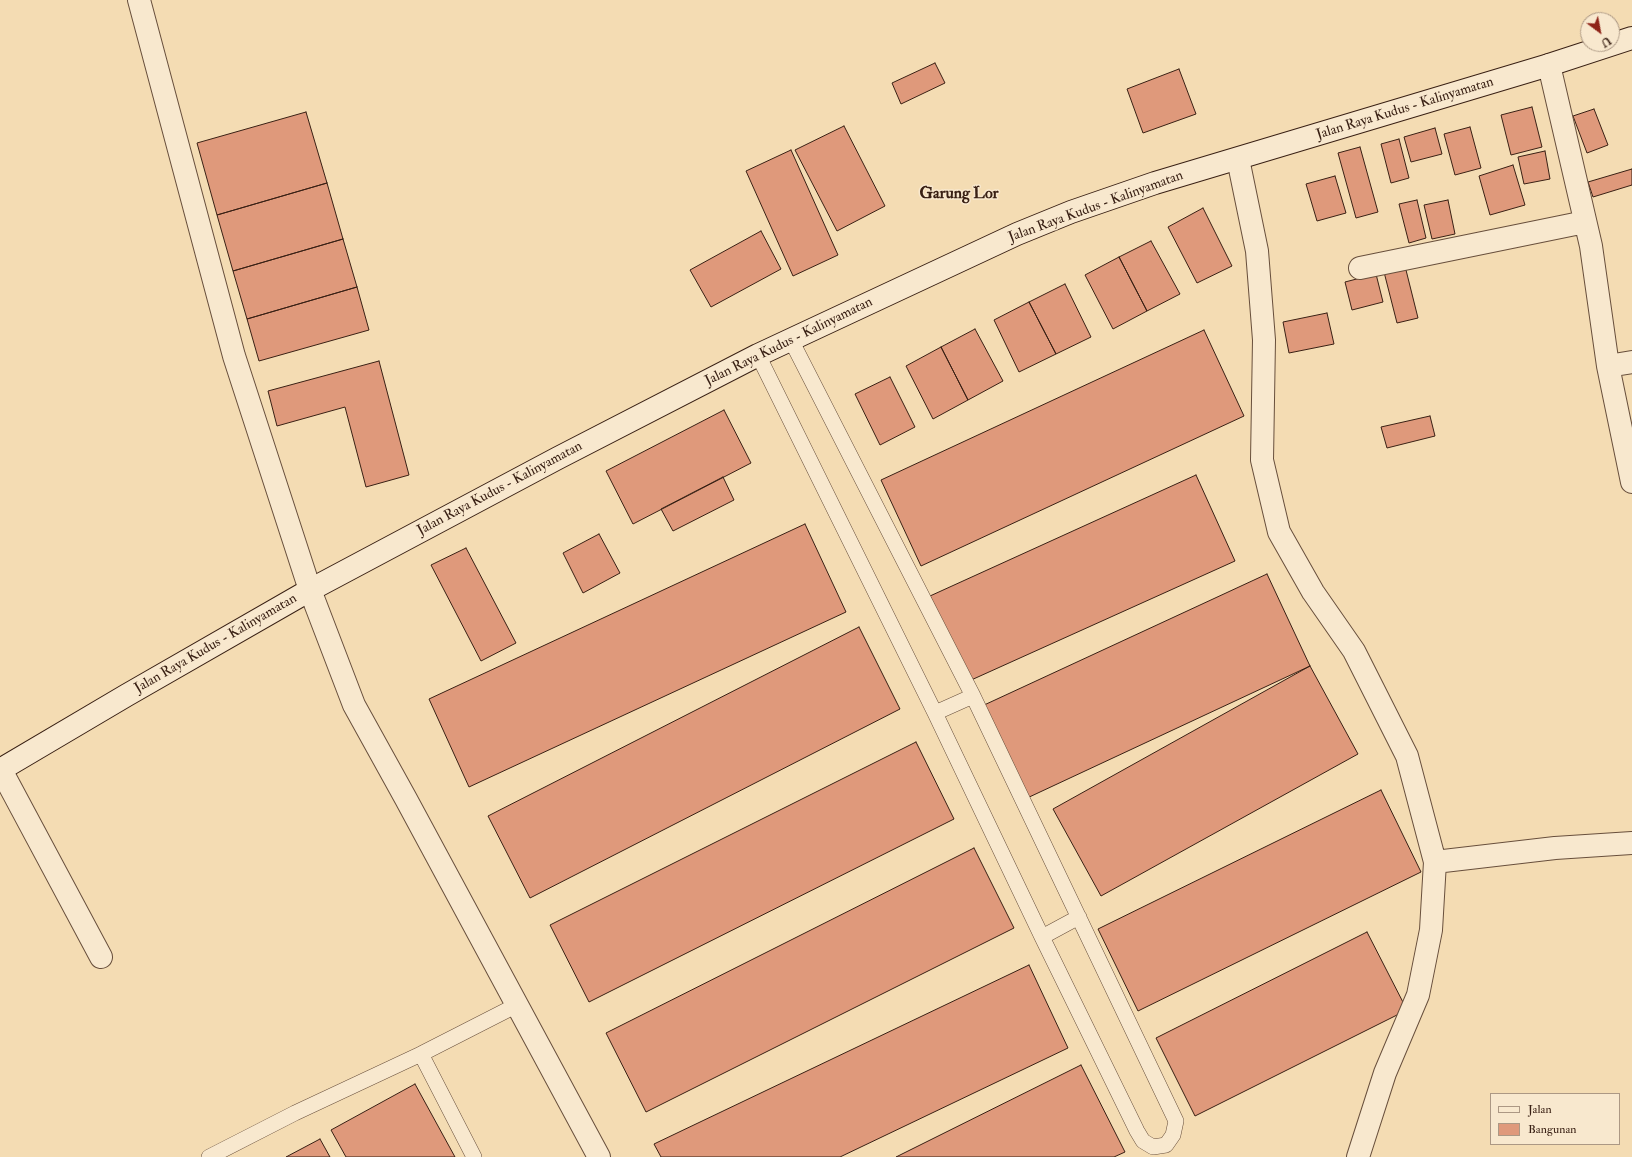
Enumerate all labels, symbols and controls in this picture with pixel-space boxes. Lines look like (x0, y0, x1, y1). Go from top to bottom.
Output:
north arrow (1580, 12, 1620, 52)
text: U (1599, 34, 1613, 50)
street label: Jalan Raya Kudus - Kalinyamatan (1314, 74, 1496, 144)
street label: Jalan Raya Kudus - Kalinyamatan (1006, 168, 1186, 246)
district label: Garung Lor (919, 185, 999, 205)
street label: Jalan Raya Kudus - Kalinyamatan (702, 294, 876, 390)
street label: Jalan Raya Kudus - Kalinyamatan (415, 438, 585, 540)
street label: Jalan Raya Kudus - Kalinyamatan (132, 591, 300, 697)
legend (1490, 1093, 1620, 1145)
text: Jalan (1528, 1102, 1552, 1117)
text: Bangunan (1528, 1122, 1577, 1137)

